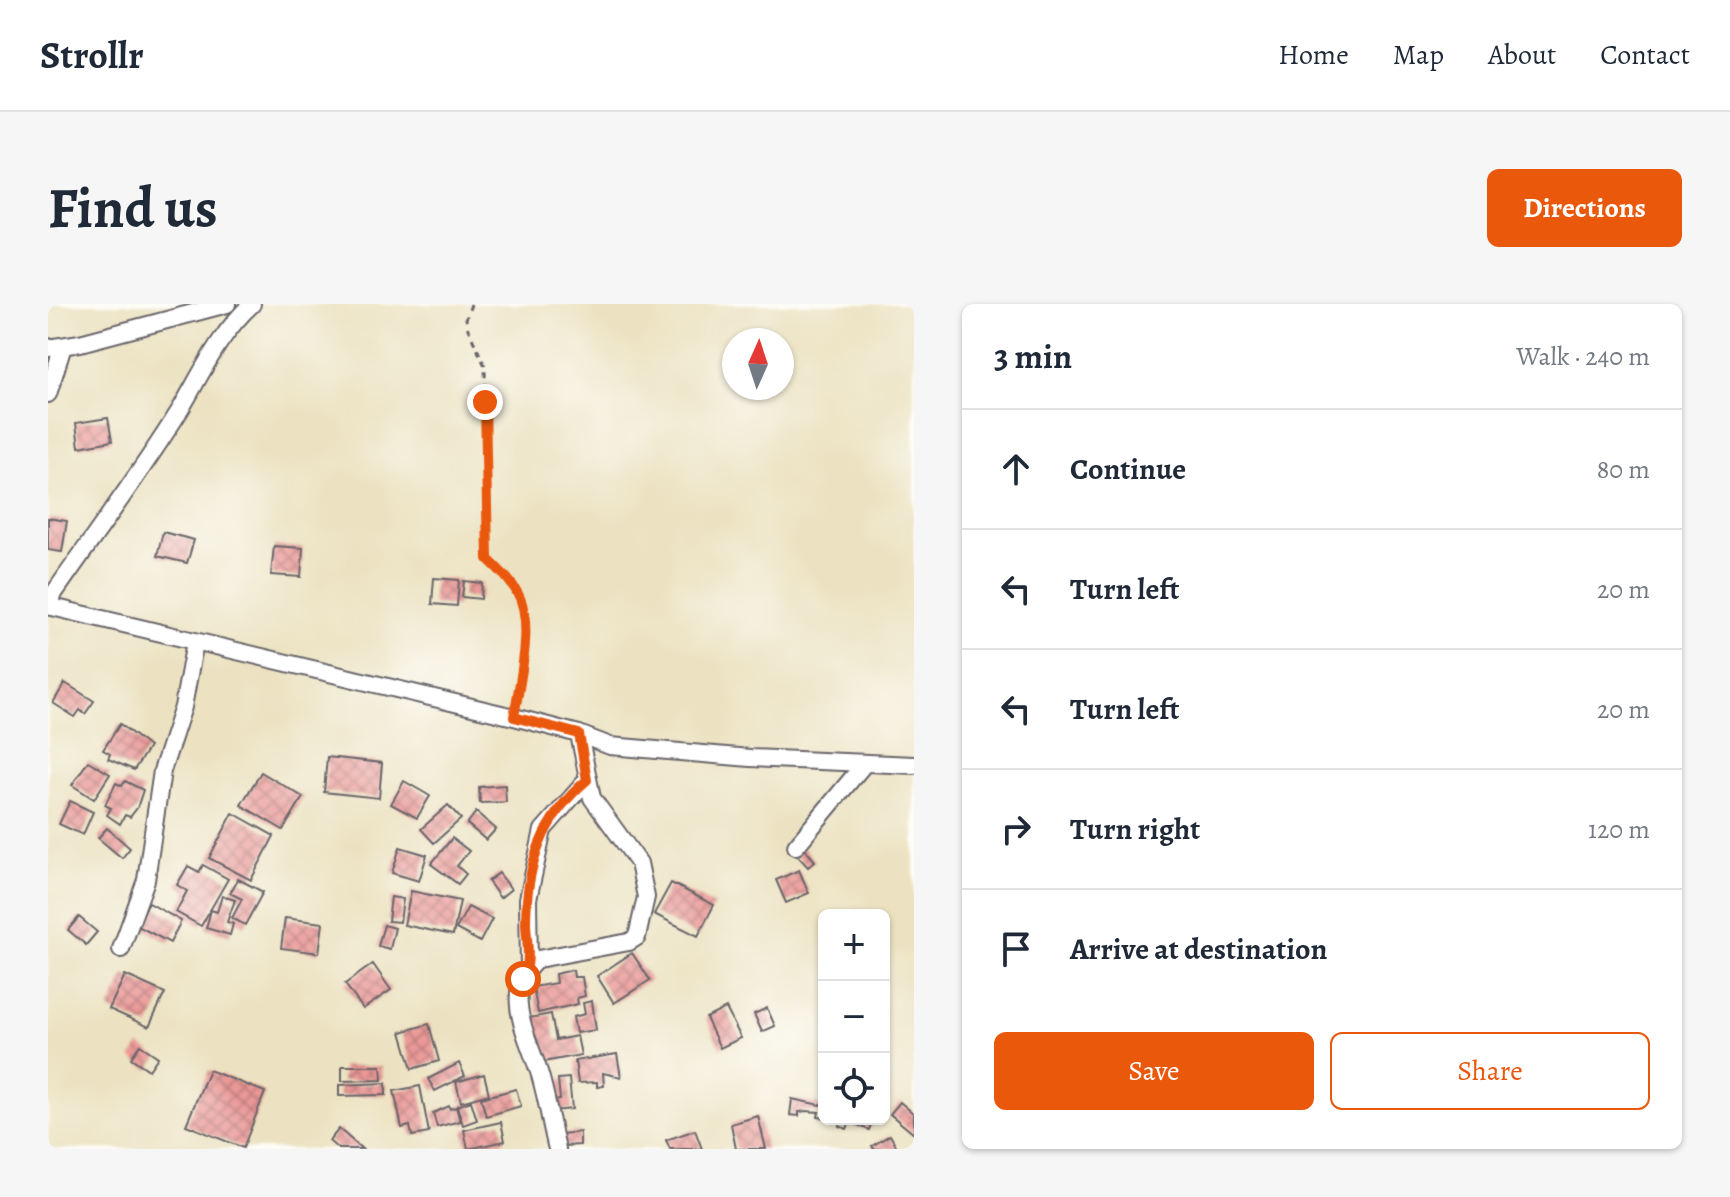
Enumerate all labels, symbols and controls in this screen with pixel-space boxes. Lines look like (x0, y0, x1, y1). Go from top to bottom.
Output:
text: Strollr (40, 29, 144, 81)
text: Home (1278, 36, 1349, 74)
text: Map (1393, 36, 1444, 74)
text: About (1488, 36, 1556, 74)
text: Contact (1600, 36, 1690, 74)
button: Directions (1487, 169, 1682, 247)
text: Find us (48, 170, 218, 246)
north arrow (722, 328, 794, 400)
text: 3 min (994, 333, 1072, 380)
text: Walk · 240 m (1516, 339, 1650, 374)
route end (467, 384, 503, 420)
icon: ahead (994, 447, 1038, 491)
text: Continue (1070, 449, 1186, 489)
text: 80 m (1597, 452, 1650, 487)
icon: left (994, 567, 1038, 611)
text: Turn left (1070, 569, 1179, 609)
text: 20 m (1597, 572, 1650, 607)
icon: left (994, 687, 1038, 731)
text: Turn left (1070, 689, 1179, 729)
text: 20 m (1597, 692, 1650, 727)
icon: right (994, 807, 1038, 851)
text: Turn right (1070, 809, 1200, 849)
text: 120 m (1588, 812, 1650, 847)
map controls (818, 909, 890, 1125)
button: + (818, 909, 890, 981)
icon: arrive (994, 927, 1038, 971)
text: Arrive at destination (1070, 929, 1327, 969)
route start (505, 961, 541, 997)
button: − (818, 981, 890, 1053)
button: Save (994, 1032, 1314, 1110)
button: Share (1330, 1032, 1650, 1110)
button: locate (818, 1053, 890, 1125)

